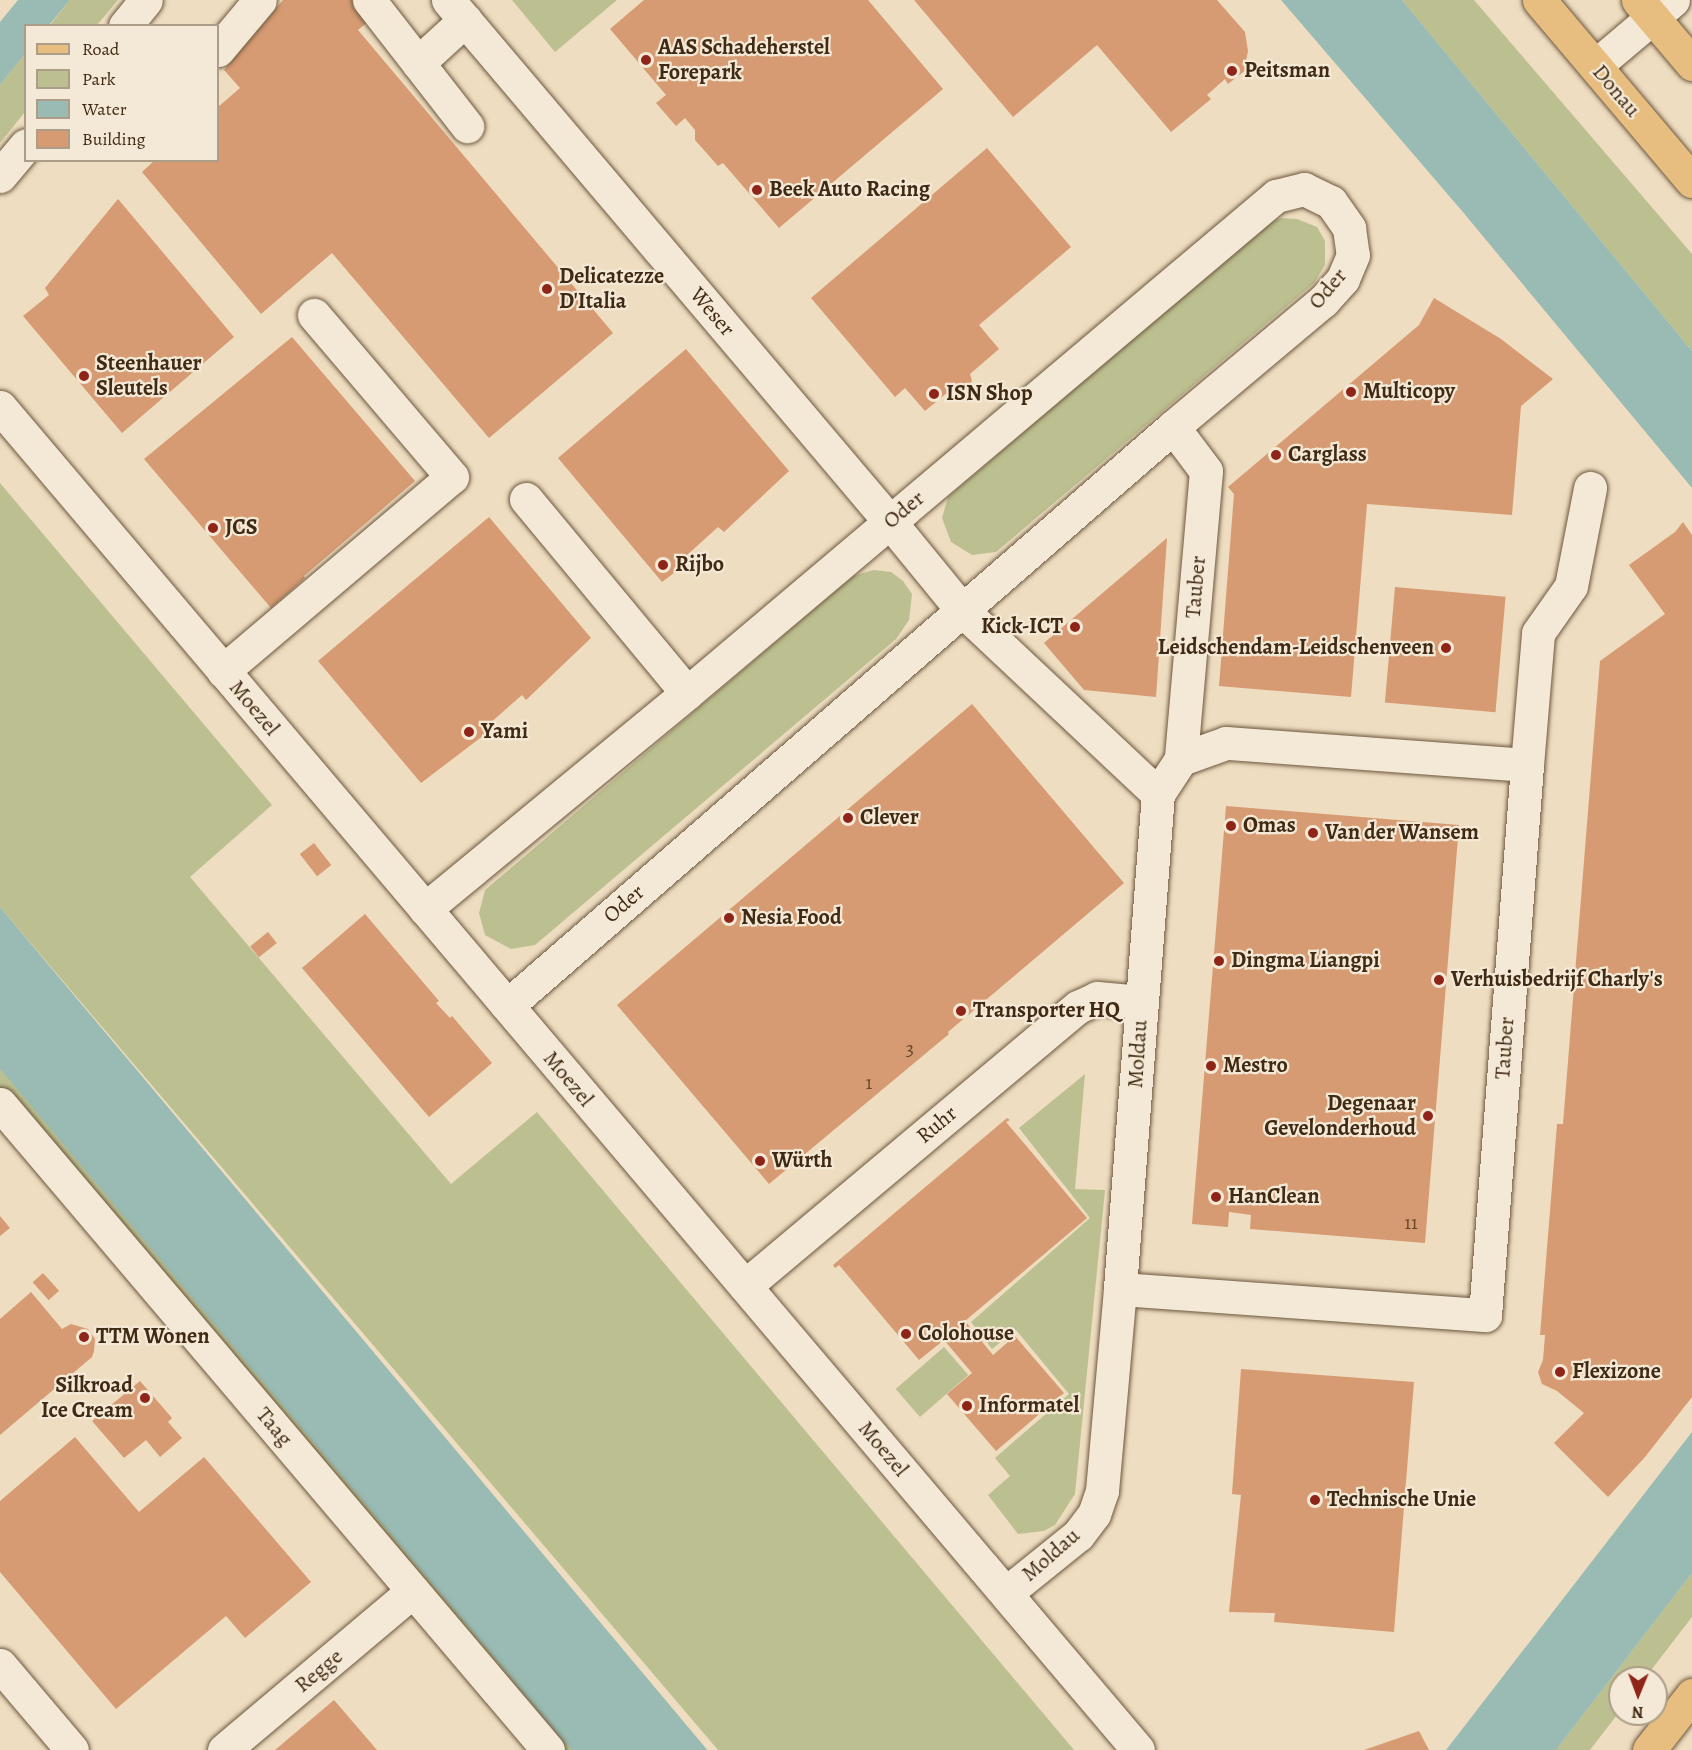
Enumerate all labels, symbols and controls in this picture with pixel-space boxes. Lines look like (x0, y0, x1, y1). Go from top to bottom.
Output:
legend (24, 24, 219, 162)
place label: AAS Schadeherstel Forepark (658, 34, 830, 86)
text: Road (82, 37, 119, 61)
marker: AAS Schadeherstel Forepark (639, 53, 653, 67)
place label: Peitsman (1244, 58, 1330, 84)
street label: Donau (1586, 59, 1646, 123)
marker: Peitsman (1225, 64, 1239, 78)
text: Park (82, 67, 116, 91)
text: Water (82, 97, 127, 121)
text: Building (82, 127, 146, 151)
place label: Beek Auto Racing (769, 177, 930, 203)
marker: Beek Auto Racing (750, 183, 764, 197)
place label: Delicatezze D'Italia (559, 263, 664, 314)
street label: Oder (1303, 263, 1353, 315)
marker: Delicatezze D'Italia (540, 282, 554, 296)
street label: Weser (684, 282, 740, 342)
place label: Steenhauer Sleutels (96, 350, 202, 402)
marker: Steenhauer Sleutels (77, 369, 91, 383)
place label: Multicopy (1363, 379, 1455, 405)
place label: ISN Shop (946, 381, 1033, 407)
marker: Multicopy (1344, 385, 1358, 399)
marker: ISN Shop (927, 387, 941, 401)
place label: Carglass (1288, 442, 1367, 468)
marker: Carglass (1269, 448, 1283, 462)
street label: Oder (878, 485, 930, 535)
place label: JCS (225, 515, 258, 541)
marker: JCS (206, 521, 220, 535)
place label: Rijbo (675, 552, 724, 578)
street label: Tauber (1180, 555, 1212, 619)
marker: Rijbo (656, 558, 670, 572)
place label: Kick-ICT (981, 614, 1063, 640)
marker: Kick-ICT (1068, 620, 1082, 634)
place label: Leidschendam-Leidschenveen (1158, 635, 1434, 661)
marker: Leidschendam-Leidschenveen (1439, 641, 1453, 655)
street label: Moezel (223, 675, 285, 741)
place label: Yami (481, 719, 528, 745)
marker: Yami (462, 725, 476, 739)
place label: Clever (860, 805, 919, 831)
marker: Clever (841, 811, 855, 825)
place label: Omas (1243, 813, 1296, 839)
marker: Omas (1224, 819, 1238, 833)
place label: Van der Wansem (1325, 820, 1479, 846)
marker: Van der Wansem (1306, 826, 1320, 840)
street label: Oder (598, 879, 650, 929)
place label: Nesia Food (741, 905, 842, 931)
marker: Nesia Food (722, 911, 736, 925)
place label: Dingma Liangpi (1231, 948, 1380, 974)
marker: Dingma Liangpi (1212, 954, 1226, 968)
place label: Verhuisbedrijf Charly's (1451, 967, 1663, 993)
marker: Verhuisbedrijf Charly's (1432, 973, 1446, 987)
place label: Transporter HQ (973, 998, 1120, 1024)
marker: Transporter HQ (954, 1004, 968, 1018)
street label: Tauber (1490, 1016, 1520, 1080)
street label: Moldau (1122, 1019, 1154, 1089)
house number: 3 (906, 1036, 914, 1060)
street label: Moezel (537, 1046, 599, 1112)
place label: Mestro (1223, 1053, 1288, 1079)
marker: Mestro (1204, 1059, 1218, 1073)
house number: 1 (866, 1070, 872, 1094)
place label: Degenaar Gevelonderhoud (1264, 1090, 1416, 1142)
street label: Ruhr (911, 1100, 963, 1150)
marker: Degenaar Gevelonderhoud (1421, 1109, 1435, 1123)
place label: Würth (772, 1148, 832, 1174)
marker: Würth (753, 1154, 767, 1168)
place label: HanClean (1228, 1184, 1320, 1210)
marker: HanClean (1209, 1190, 1223, 1204)
house number: 11 (1404, 1210, 1418, 1234)
place label: Colohouse (918, 1321, 1014, 1347)
place label: TTM Wonen (96, 1324, 210, 1350)
marker: Colohouse (899, 1327, 913, 1341)
marker: TTM Wonen (77, 1330, 91, 1344)
place label: Flexizone (1572, 1359, 1661, 1385)
marker: Flexizone (1553, 1365, 1567, 1379)
place label: Silkroad Ice Cream (41, 1372, 133, 1424)
marker: Silkroad Ice Cream (138, 1391, 152, 1405)
place label: Informatel (979, 1393, 1079, 1419)
marker: Informatel (960, 1399, 974, 1413)
street label: Taag (250, 1402, 298, 1452)
street label: Moezel (852, 1416, 914, 1482)
place label: Technische Unie (1327, 1487, 1476, 1513)
marker: Technische Unie (1308, 1493, 1322, 1507)
street label: Moldau (1016, 1523, 1086, 1587)
street label: Regge (290, 1643, 348, 1699)
north arrow (1608, 1666, 1668, 1726)
text: N (1632, 1701, 1644, 1723)

